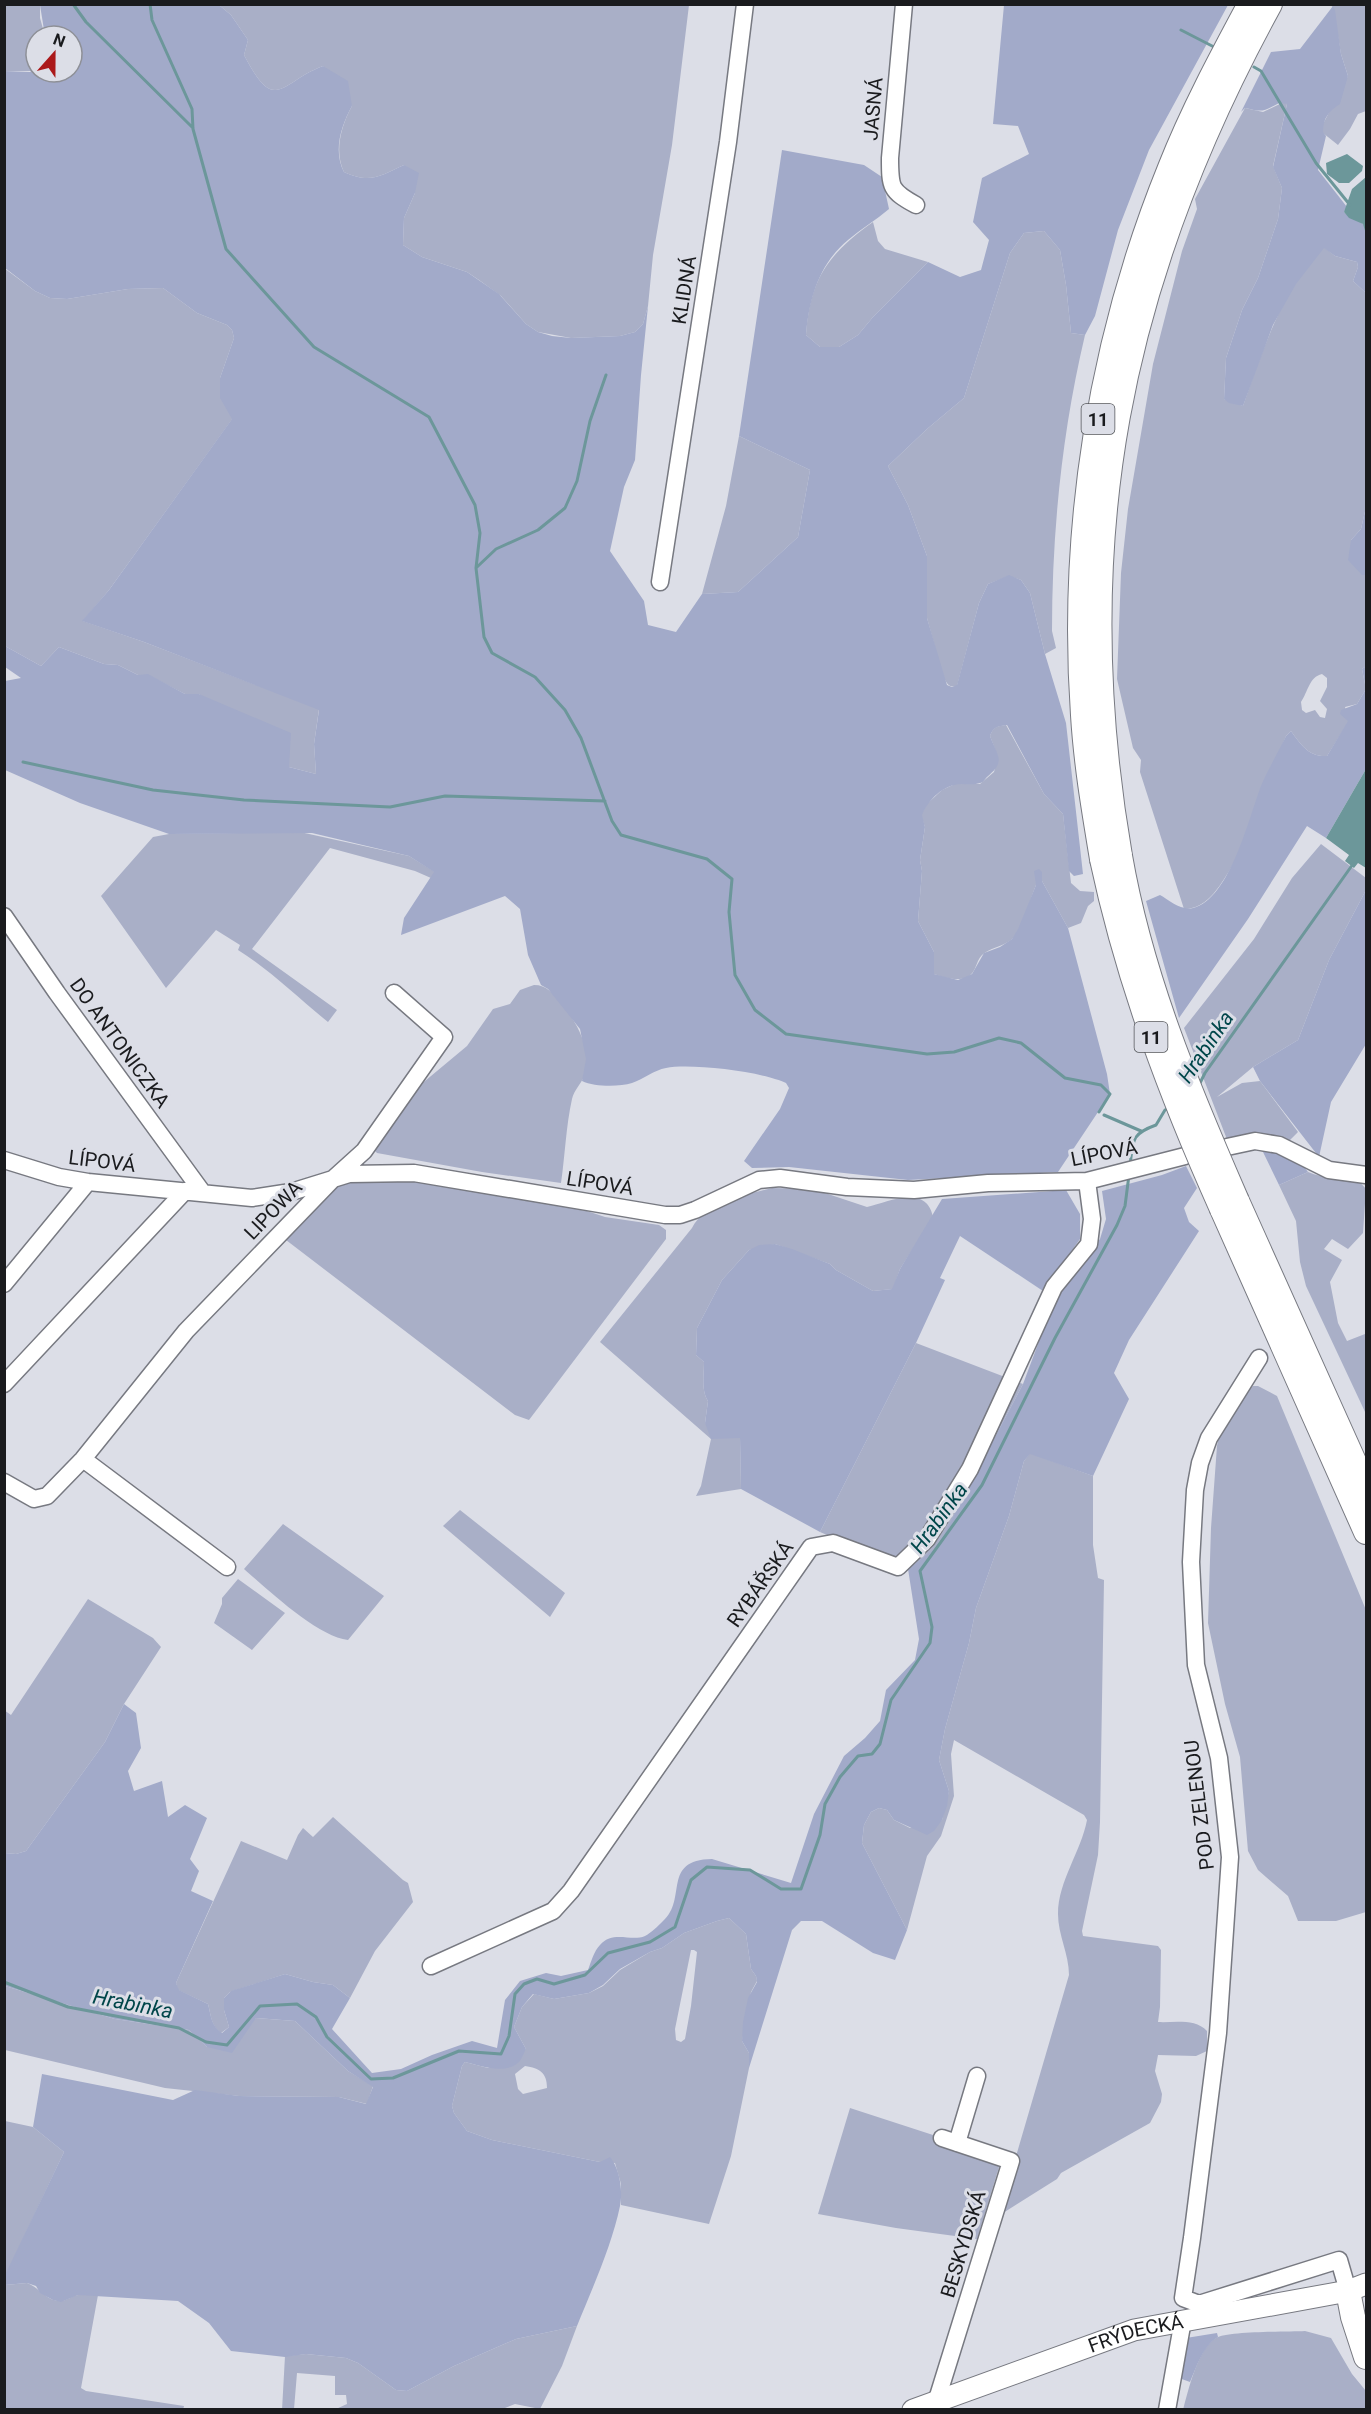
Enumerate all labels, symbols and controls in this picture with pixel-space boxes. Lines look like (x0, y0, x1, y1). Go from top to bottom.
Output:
north arrow (24, 24, 84, 84)
text: N (51, 30, 68, 51)
street label: JASNÁ (858, 76, 888, 142)
street label: KLIDNÁ (667, 254, 701, 326)
road number: 11 (1082, 404, 1114, 434)
street label: DO ANTONICZKA (65, 973, 175, 1113)
water label: Hrabinka (1173, 1007, 1239, 1087)
road number: 11 (1134, 1022, 1168, 1052)
street label: LÍPOVÁ (1069, 1135, 1139, 1171)
street label: LÍPOVÁ (67, 1145, 137, 1177)
street label: LÍPOVÁ (565, 1166, 635, 1200)
street label: LIPOWA (239, 1175, 307, 1245)
water label: Hrabinka (905, 1478, 973, 1558)
street label: RYBÁŘSKÁ (722, 1536, 798, 1632)
street label: POD ZELENOU (1179, 1739, 1219, 1871)
water label: Hrabinka (91, 1984, 175, 2024)
street label: BESKYDSKÁ (935, 2187, 991, 2301)
street label: FRÝDECKÁ (1085, 2309, 1185, 2358)

